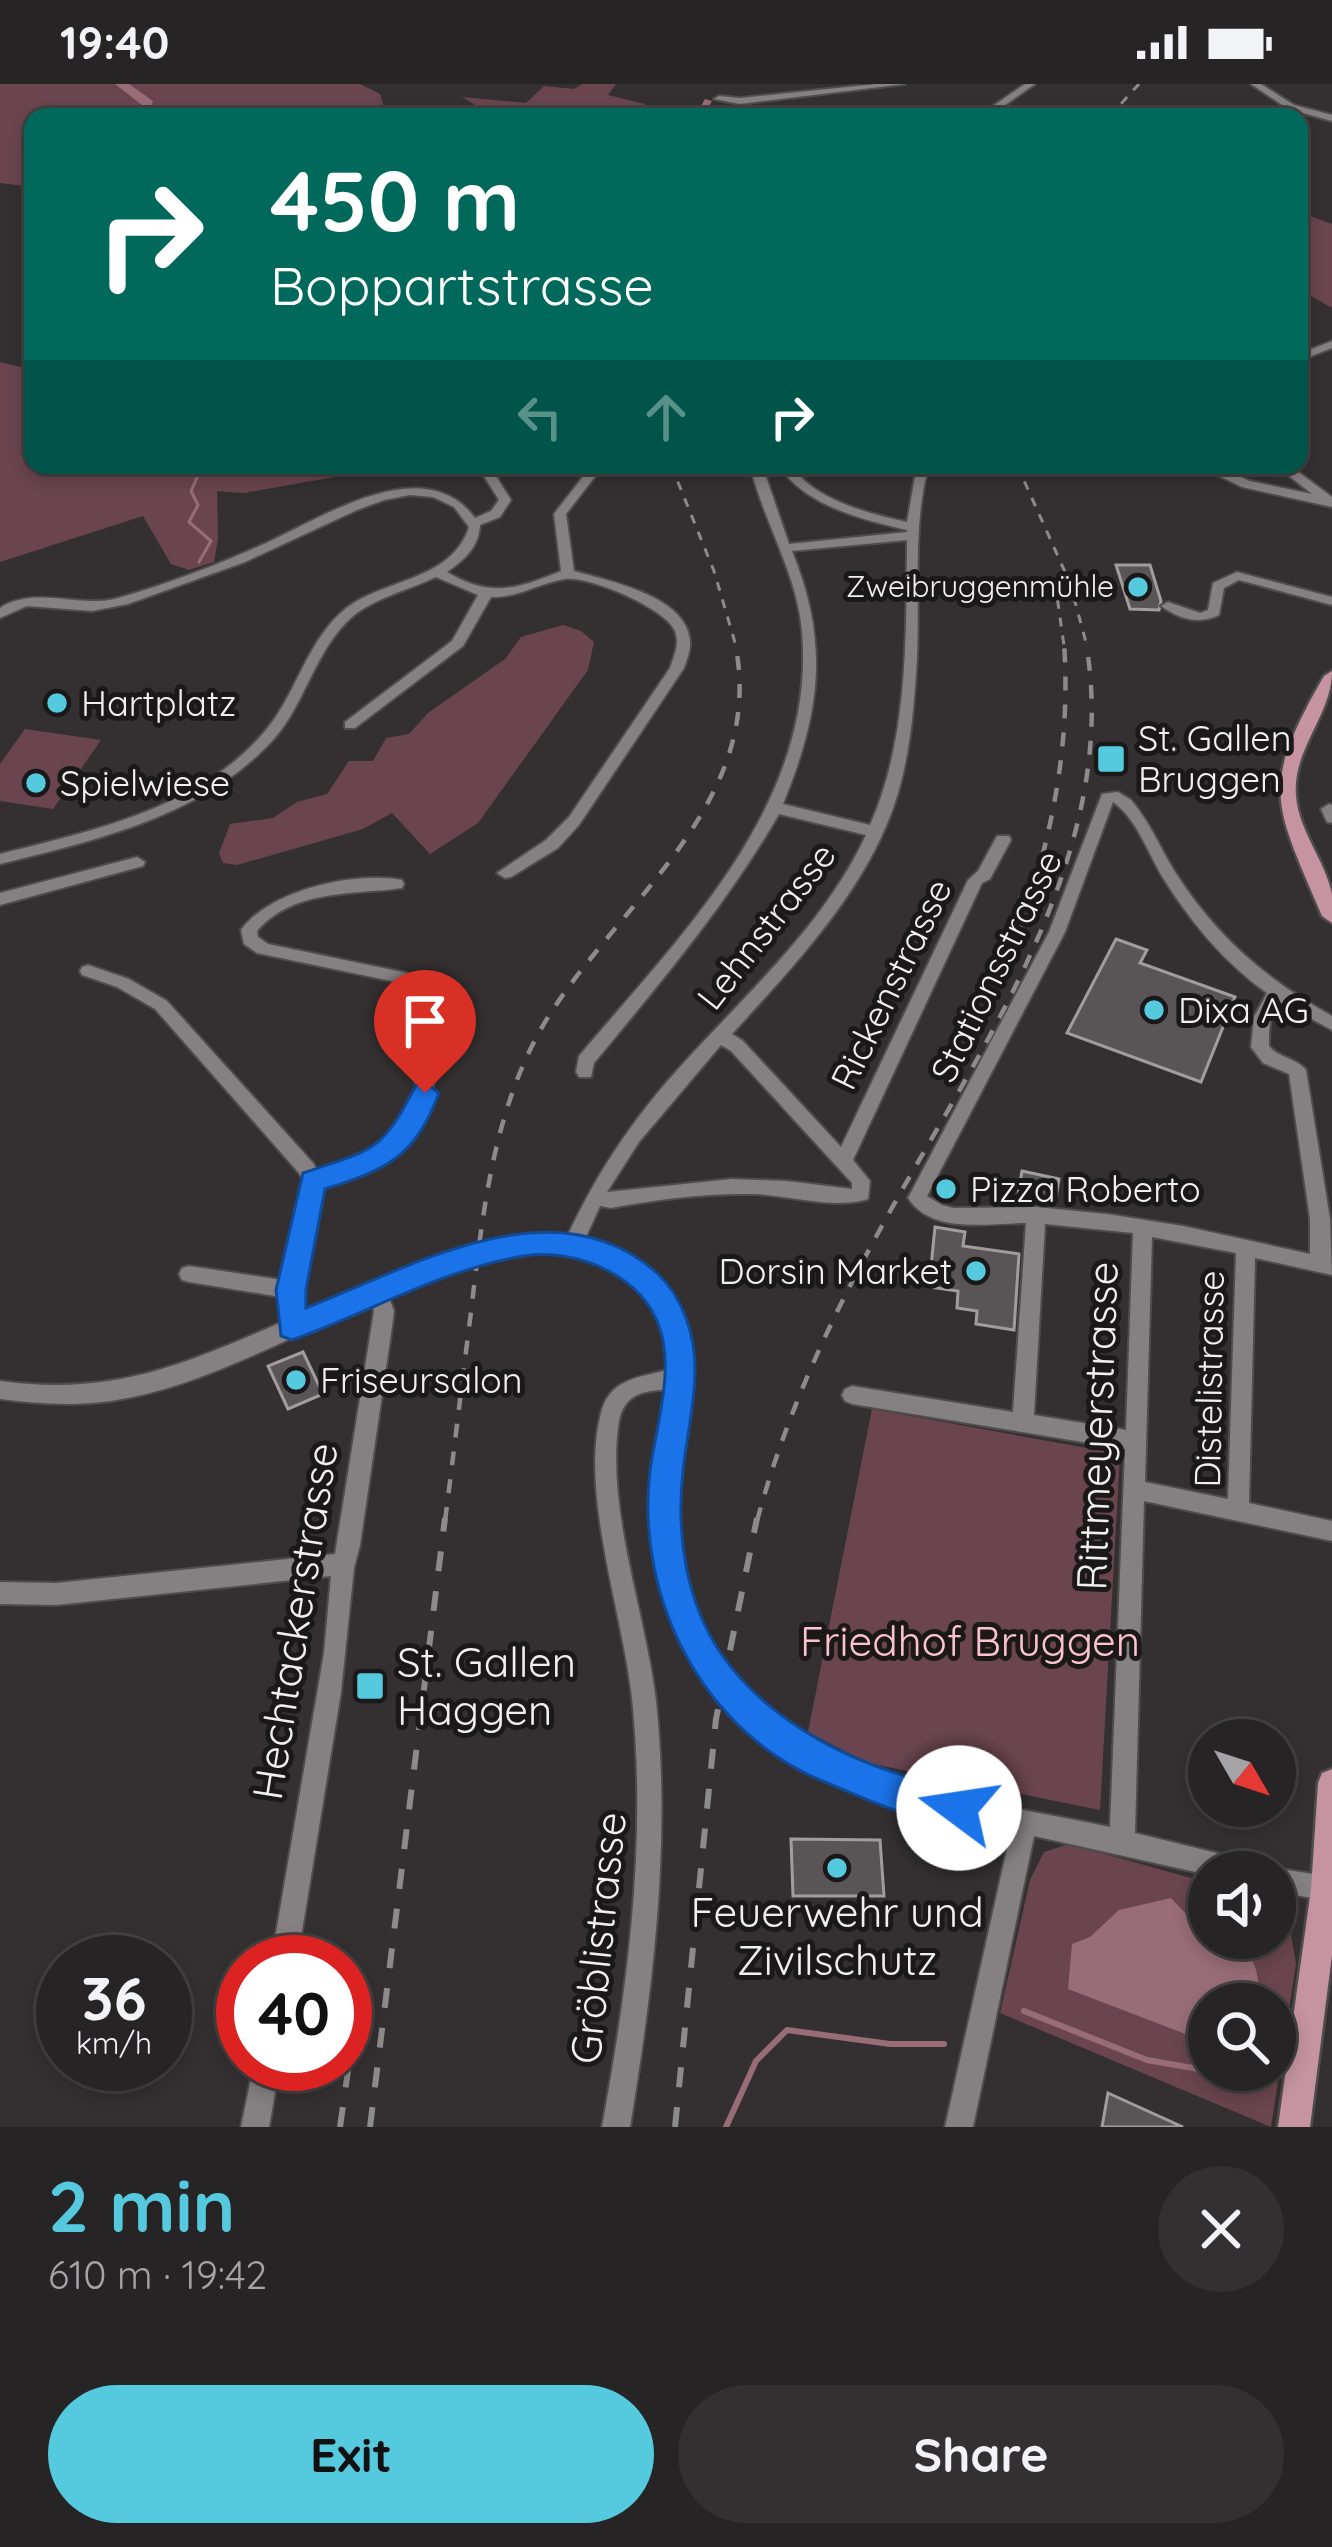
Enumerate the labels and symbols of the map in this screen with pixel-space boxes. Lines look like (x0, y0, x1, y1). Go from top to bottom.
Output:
place label: Zweibruggenmühle (846, 567, 1114, 605)
marker: Zweibruggenmühle (1125, 574, 1151, 600)
place label: Hartplatz (81, 680, 236, 725)
marker: Hartplatz (44, 690, 70, 716)
place label: St. Gallen Bruggen (1138, 715, 1291, 801)
marker: St. Gallen Bruggen (1095, 743, 1127, 775)
place label: Spielwiese (60, 760, 230, 805)
marker: Spielwiese (23, 770, 49, 796)
street label: Lehnstrasse (687, 833, 845, 1018)
street label: Stationsstrasse (920, 843, 1071, 1089)
street label: Rickenstrasse (820, 871, 961, 1096)
pin (374, 970, 476, 1093)
place label: Dixa AG (1178, 987, 1309, 1032)
marker: Dixa AG (1141, 997, 1167, 1023)
place label: Pizza Roberto (970, 1166, 1201, 1211)
marker: Pizza Roberto (933, 1176, 959, 1202)
place label: Dorsin Market (719, 1248, 952, 1293)
marker: Dorsin Market (963, 1258, 989, 1284)
street label: Rittmeyerstrasse (1064, 1261, 1129, 1591)
street label: Distelistrasse (1184, 1270, 1233, 1488)
place label: Friseursalon (320, 1357, 523, 1402)
marker: Friseursalon (283, 1367, 309, 1393)
street label: Hechtackerstrasse (240, 1439, 349, 1803)
park label: Friedhof Bruggen (800, 1614, 1140, 1667)
place label: St. Gallen Haggen (397, 1635, 576, 1736)
marker: St. Gallen Haggen (354, 1670, 386, 1702)
north arrow (1188, 1719, 1296, 1827)
position arrow (896, 1745, 1022, 1871)
street label: Gröblistrasse (558, 1809, 637, 2067)
marker: Feuerwehr und Zivilschutz (824, 1855, 850, 1881)
place label: Feuerwehr und Zivilschutz (690, 1885, 984, 1986)
speed limit sign: 40 (216, 1935, 372, 2091)

